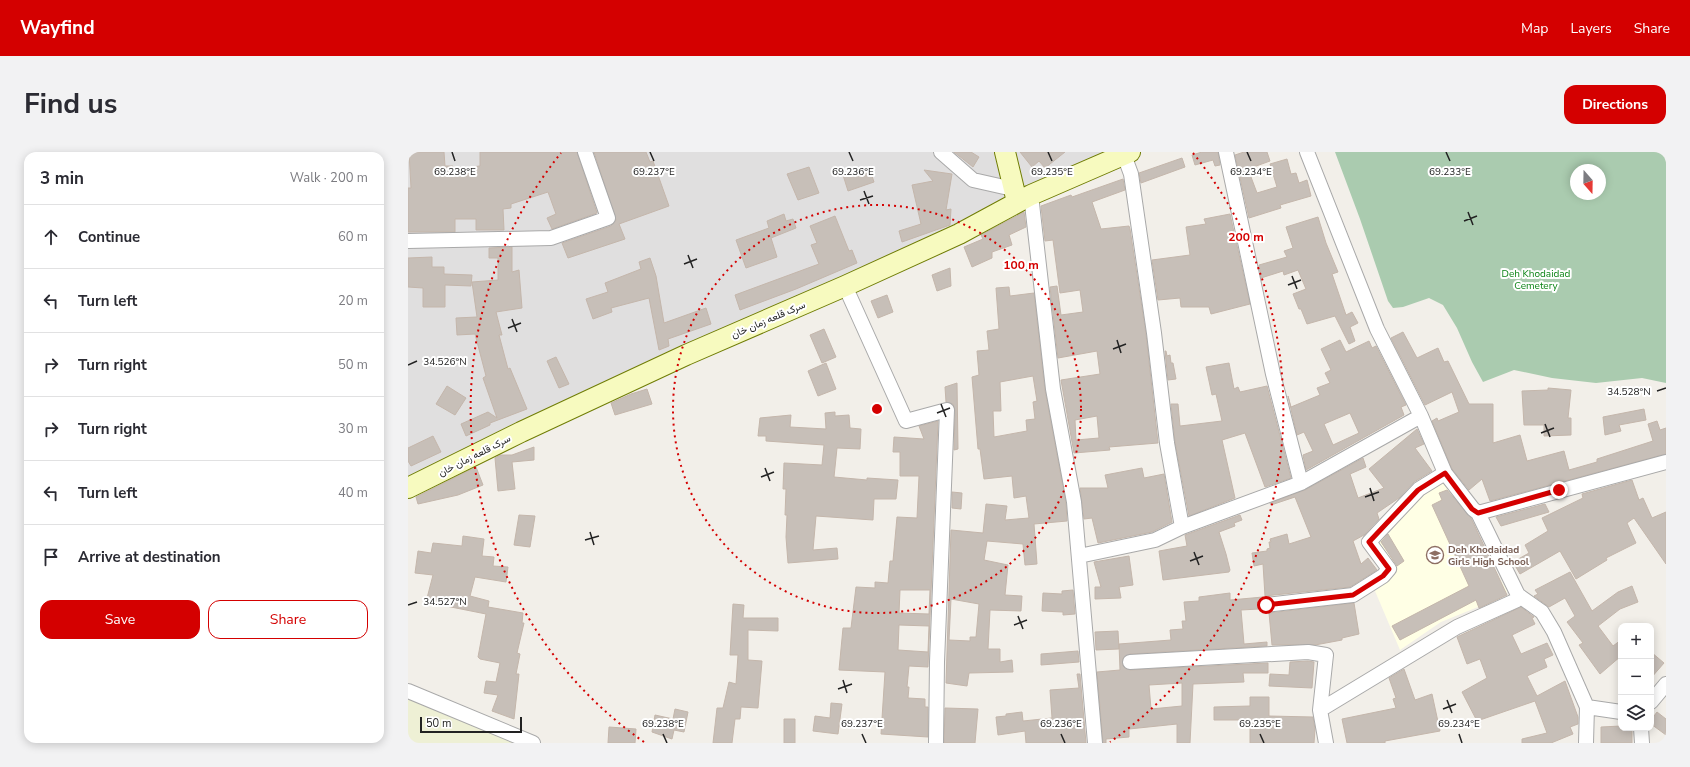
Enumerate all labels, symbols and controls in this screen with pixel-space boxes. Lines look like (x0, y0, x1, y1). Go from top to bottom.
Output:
text: Wayfind (20, 15, 95, 41)
text: Map (1521, 19, 1548, 38)
text: Layers (1570, 19, 1612, 38)
text: Share (1634, 19, 1670, 38)
text: Find us (24, 85, 118, 123)
button: Directions (1564, 85, 1666, 124)
north arrow (1570, 164, 1606, 200)
text: 69.238°E (434, 165, 476, 179)
text: 69.237°E (633, 165, 675, 179)
text: 69.236°E (832, 165, 874, 179)
text: 69.235°E (1031, 165, 1073, 179)
text: 69.234°E (1230, 165, 1272, 179)
text: 69.233°E (1429, 165, 1471, 179)
text: 3 min (40, 167, 84, 190)
text: Walk · 200 m (290, 169, 368, 187)
icon: ahead (40, 226, 62, 248)
text: Continue (78, 227, 140, 247)
text: 60 m (338, 228, 368, 246)
text: 200 m (1228, 229, 1264, 245)
text: 100 m (1003, 257, 1039, 273)
park label: Deh Khodaidad Cemetery (1502, 267, 1571, 293)
icon: left (40, 290, 62, 312)
text: Turn left (78, 291, 137, 311)
text: 20 m (338, 292, 368, 310)
street label: سرک قلعه زمان خان (729, 298, 808, 342)
icon: right (40, 354, 62, 376)
text: Turn right (78, 355, 147, 375)
text: 34.526°N (423, 355, 467, 369)
text: 50 m (338, 356, 368, 374)
text: 34.528°N (1607, 385, 1651, 399)
centre of rings (870, 402, 884, 416)
icon: right (40, 418, 62, 440)
text: Turn right (78, 419, 147, 439)
text: 30 m (338, 420, 368, 438)
street label: سرک قلعه زمان خان (436, 432, 513, 480)
route end (1550, 481, 1568, 499)
icon: left (40, 482, 62, 504)
text: Turn left (78, 483, 137, 503)
text: 40 m (338, 484, 368, 502)
place label: Deh Khodaidad Girls High School (1448, 543, 1530, 569)
school or university icon: Deh Khodaidad Girls High School (1425, 545, 1445, 565)
icon: arrive (40, 546, 62, 568)
text: Arrive at destination (78, 547, 221, 567)
text: 34.527°N (423, 595, 467, 609)
route start (1257, 596, 1275, 614)
button: Save (40, 600, 200, 639)
button: Share (208, 600, 368, 639)
map controls (1618, 623, 1654, 731)
button: + (1618, 623, 1654, 659)
button: − (1618, 659, 1654, 695)
button: layers (1618, 695, 1654, 731)
scale bar (420, 715, 522, 734)
text: 50 m (426, 716, 451, 731)
text: 69.238°E (642, 717, 684, 731)
text: 69.237°E (841, 717, 883, 731)
text: 69.236°E (1040, 717, 1082, 731)
text: 69.235°E (1239, 717, 1281, 731)
text: 69.234°E (1438, 717, 1480, 731)

